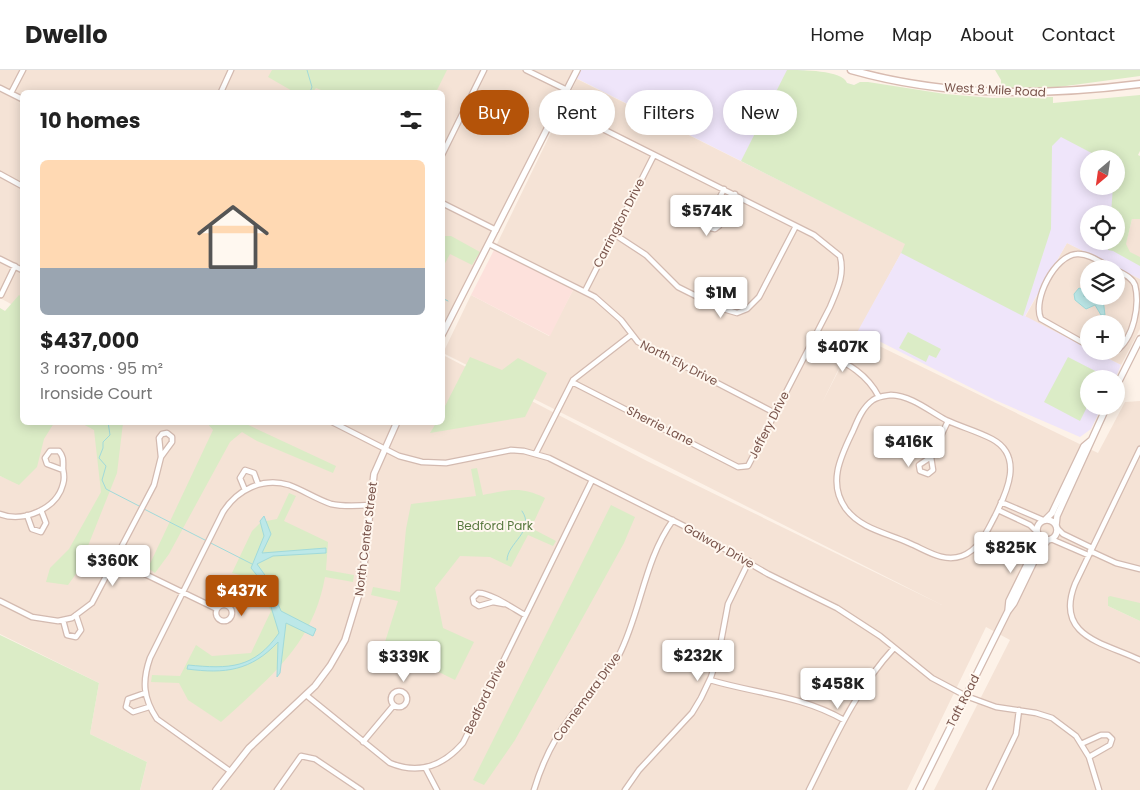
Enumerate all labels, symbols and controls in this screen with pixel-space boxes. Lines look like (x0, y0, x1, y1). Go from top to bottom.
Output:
text: Dwello (25, 18, 107, 51)
text: Home (810, 22, 864, 47)
text: Map (892, 22, 932, 47)
text: About (960, 22, 1014, 47)
text: Contact (1042, 22, 1115, 47)
street label: West 8 Mile Road (944, 78, 1046, 101)
chip: Buy (460, 90, 529, 135)
chip: Rent (539, 90, 615, 135)
chip: Filters (625, 90, 713, 135)
chip: New (723, 90, 797, 135)
text: 10 homes (40, 106, 140, 135)
icon: filters (397, 106, 425, 134)
north arrow (1080, 150, 1125, 195)
map controls (1080, 150, 1125, 415)
street label: Carrington Drive (589, 175, 648, 270)
icon: home (188, 192, 278, 282)
pin: $574K (672, 194, 742, 237)
text: $574K (681, 199, 733, 222)
button: locate (1080, 205, 1125, 250)
button: layers (1080, 260, 1125, 305)
pin: $1M (697, 276, 745, 319)
text: $1M (705, 281, 737, 304)
button: + (1080, 315, 1125, 360)
text: $437,000 (40, 326, 139, 355)
pin: $407K (808, 330, 878, 373)
text: $407K (817, 335, 869, 358)
street label: North Ely Drive (638, 336, 721, 389)
text: 3 rooms · 95 m² (40, 357, 163, 380)
button: − (1080, 370, 1125, 415)
text: Ironside Court (40, 382, 152, 405)
street label: Jeffery Drive (744, 388, 793, 461)
street label: Sherrie Lane (624, 401, 697, 450)
pin: $416K (874, 426, 944, 468)
text: $416K (885, 430, 933, 453)
street label: North Center Street (350, 481, 381, 597)
park label: Bedford Park (457, 517, 534, 534)
street label: Galway Drive (681, 519, 758, 572)
pin: $825K (976, 532, 1046, 574)
text: $825K (985, 536, 1037, 559)
pin: $360K (78, 544, 148, 587)
text: $360K (87, 549, 139, 572)
pin: $437K (207, 574, 277, 617)
text: $437K (217, 579, 267, 602)
pin: $339K (369, 640, 439, 683)
pin: $232K (663, 640, 733, 682)
text: $232K (673, 644, 723, 667)
text: $339K (379, 645, 429, 668)
street label: Connemara Drive (549, 649, 625, 745)
street label: Bedford Drive (459, 657, 510, 737)
pin: $458K (803, 668, 873, 710)
street label: Taft Road (942, 671, 983, 730)
text: $458K (811, 672, 865, 695)

